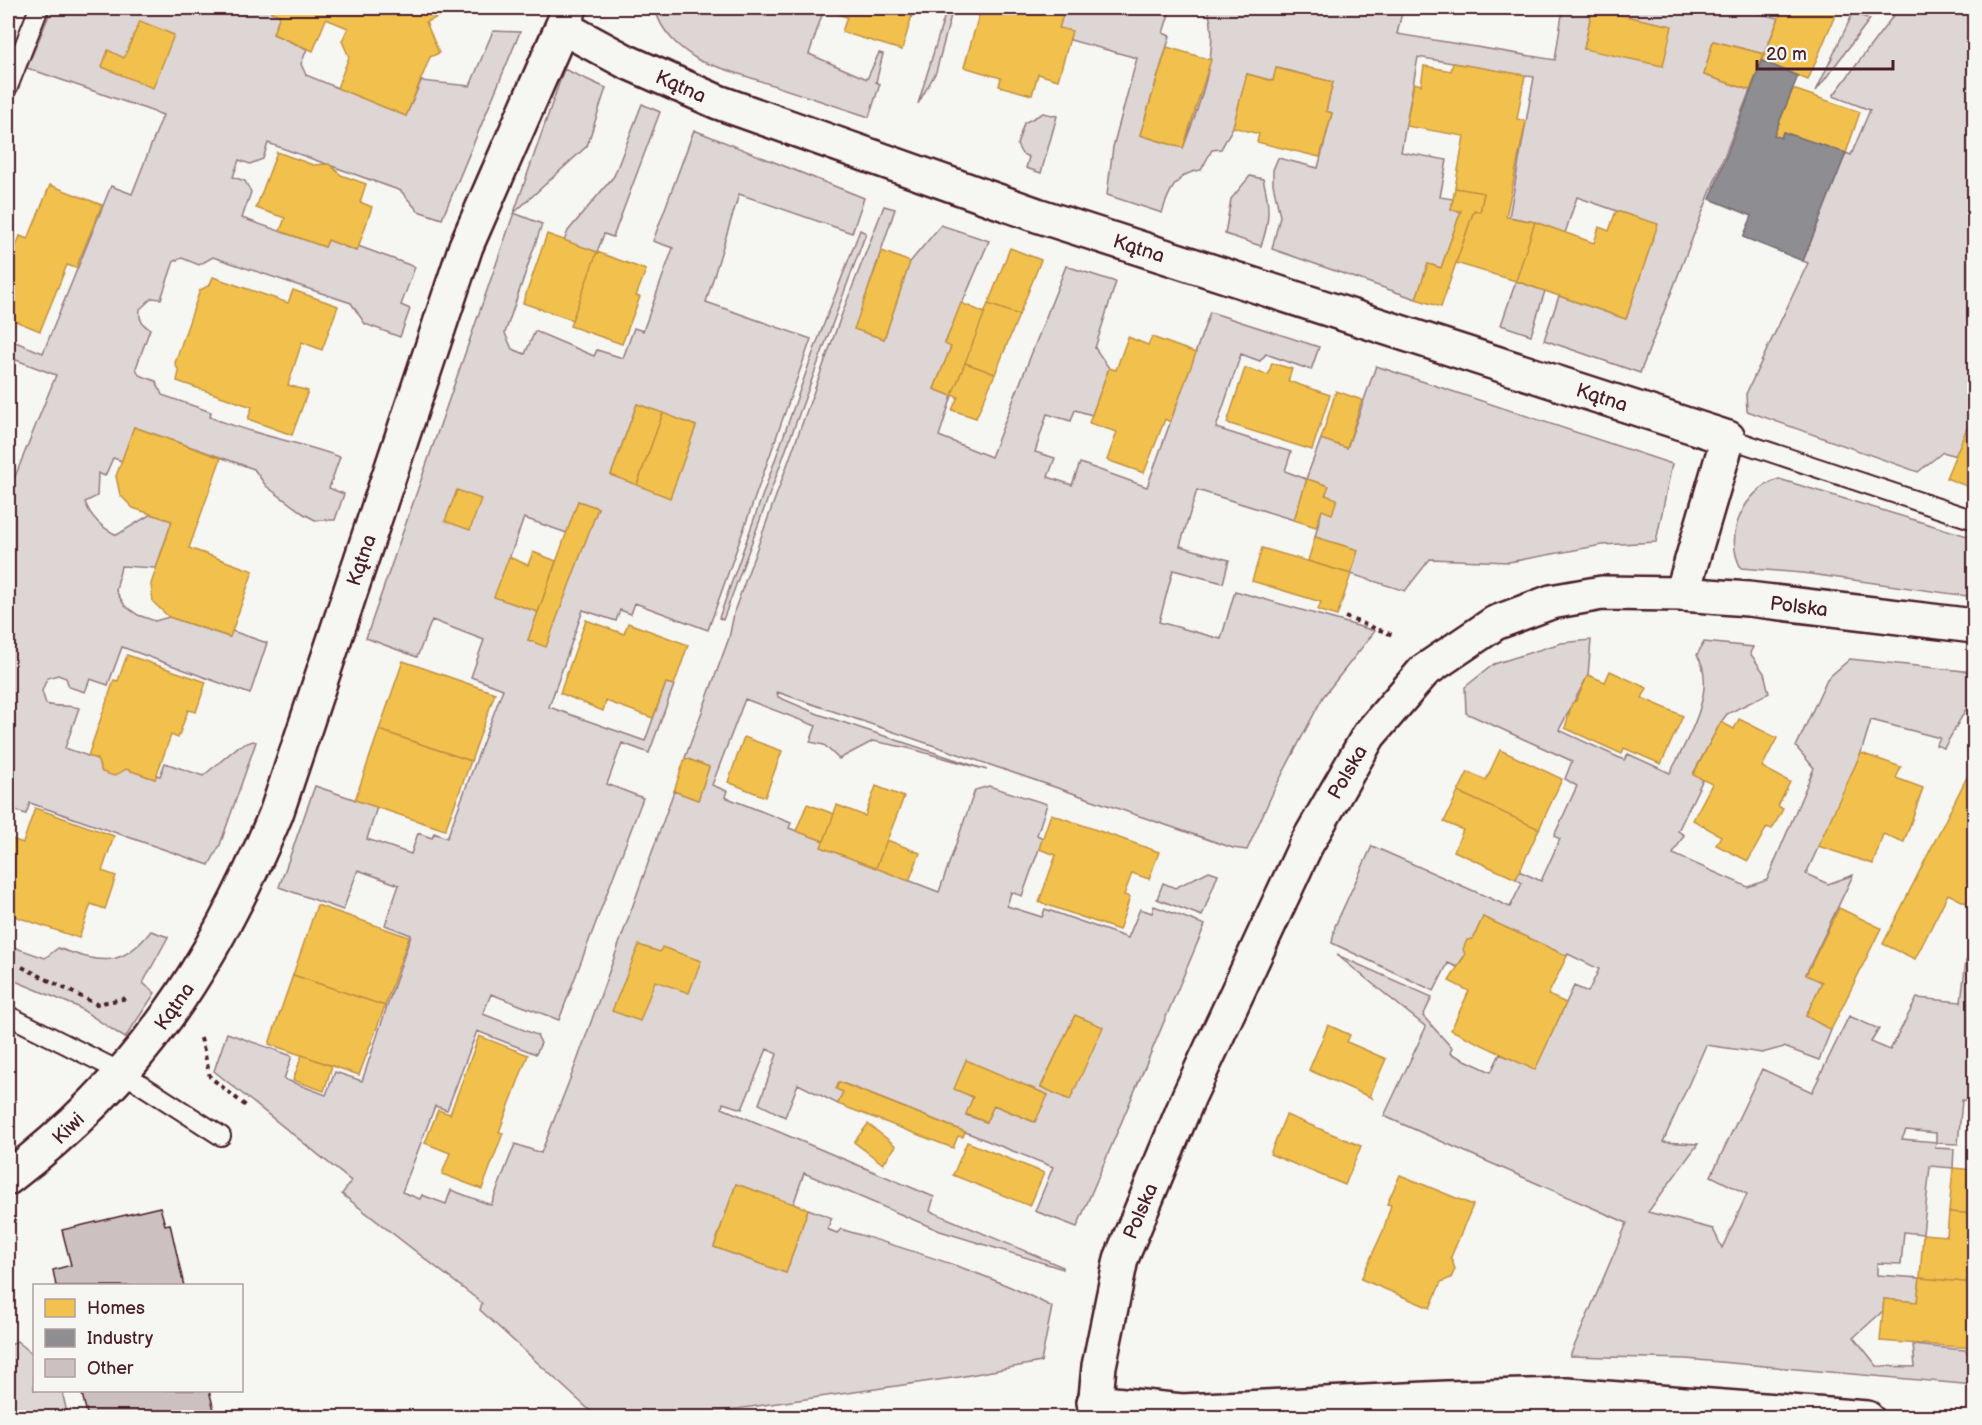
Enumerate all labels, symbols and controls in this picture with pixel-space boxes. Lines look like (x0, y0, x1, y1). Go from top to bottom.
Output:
scale bar (1757, 33, 1894, 71)
text: 20 m (1766, 44, 1807, 65)
street label: Kątna (652, 65, 710, 109)
street label: Kątna (1110, 229, 1167, 269)
street label: Kątna (1573, 378, 1630, 418)
street label: Kątna (342, 531, 382, 589)
street label: Polska (1768, 592, 1829, 622)
street label: Polska (1323, 741, 1373, 804)
street label: Kątna (150, 978, 200, 1035)
street label: Kiwi (48, 1108, 90, 1150)
street label: Polska (1118, 1180, 1163, 1243)
legend (33, 1284, 243, 1392)
text: Homes (87, 1298, 145, 1319)
text: Industry (87, 1328, 154, 1349)
text: Other (87, 1358, 134, 1379)

